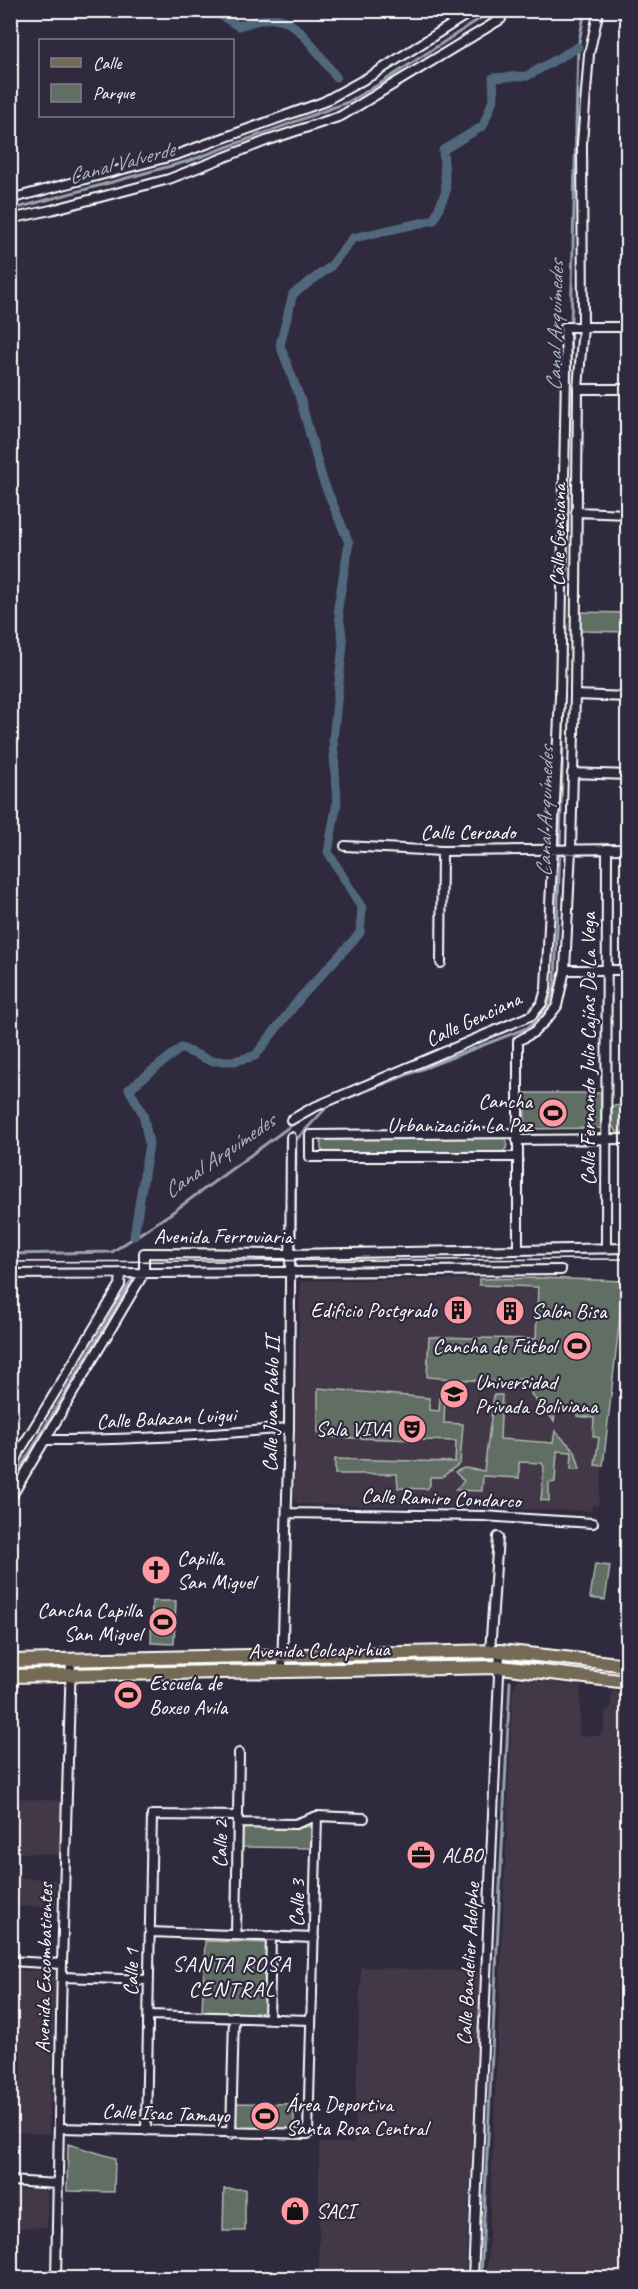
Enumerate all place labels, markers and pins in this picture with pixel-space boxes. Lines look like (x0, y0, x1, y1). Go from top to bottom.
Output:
place label: Cancha Urbanización La Paz (387, 1088, 534, 1138)
sports icon: Cancha Urbanización La Paz (537, 1097, 569, 1129)
building icon: Edificio Postgrado (442, 1294, 474, 1326)
building icon: Salón Bisa (494, 1295, 526, 1327)
place label: Edificio Postgrado (311, 1297, 439, 1323)
place label: Salón Bisa (531, 1298, 608, 1324)
sports icon: Cancha de Fútbol (561, 1330, 593, 1362)
place label: Cancha de Fútbol (433, 1333, 559, 1359)
place label: Universidad Privada Boliviana (475, 1369, 599, 1419)
school or university icon: Universidad Privada Boliviana (438, 1378, 470, 1410)
theatre icon: Sala VIVA (396, 1413, 428, 1445)
place label: Sala VIVA (315, 1416, 391, 1442)
place label: Capilla San Miguel (177, 1545, 259, 1595)
church icon: Capilla San Miguel (140, 1554, 172, 1586)
place label: Cancha Capilla San Miguel (37, 1597, 145, 1647)
sports icon: Cancha Capilla San Miguel (147, 1606, 179, 1638)
place label: Escuela de Boxeo Avila (149, 1670, 229, 1720)
sports icon: Escuela de Boxeo Avila (112, 1679, 144, 1711)
office icon: ALBO (405, 1839, 437, 1871)
place label: ALBO (442, 1842, 485, 1868)
place label: Área Deportiva Santa Rosa Central (286, 2091, 431, 2141)
sports icon: Área Deportiva Santa Rosa Central (249, 2100, 281, 2132)
shop icon: SACI (279, 2195, 311, 2227)
place label: SACI (316, 2198, 359, 2224)

